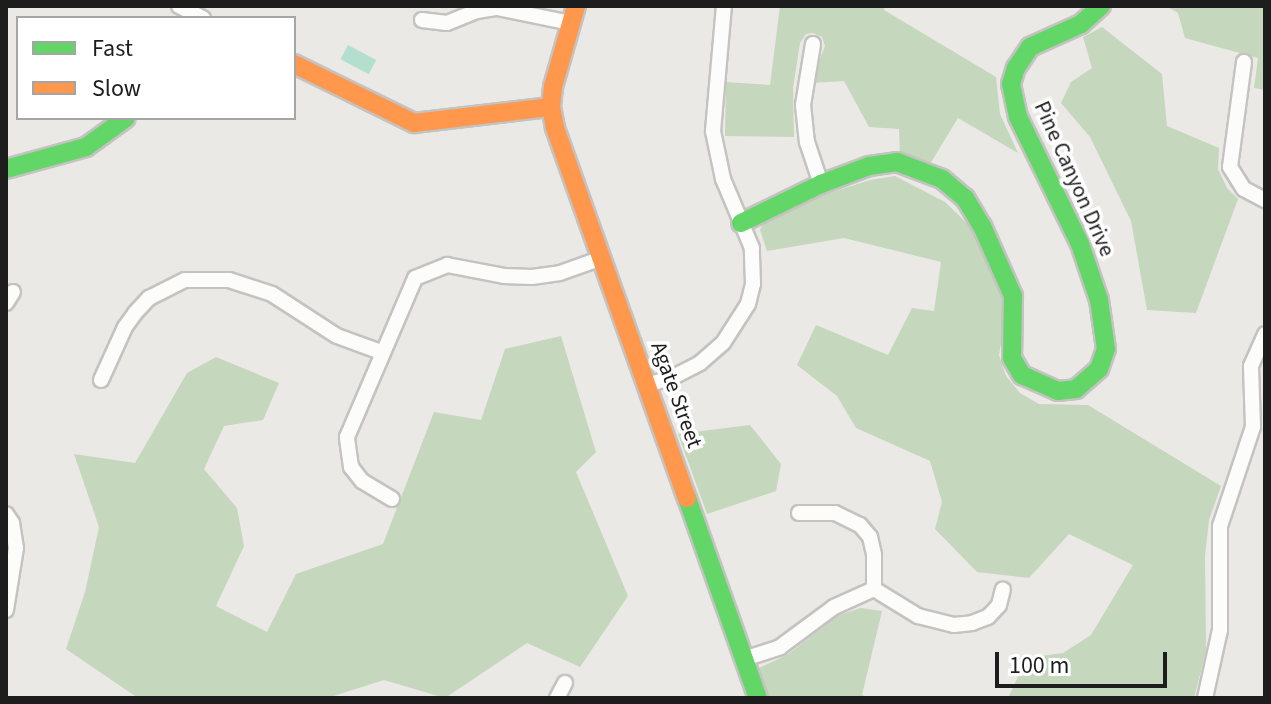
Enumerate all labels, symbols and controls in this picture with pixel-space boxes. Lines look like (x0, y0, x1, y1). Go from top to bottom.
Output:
legend (16, 16, 296, 120)
text: Fast (92, 31, 133, 66)
text: Slow (92, 71, 141, 106)
street label: Pine Canyon Drive (1028, 97, 1120, 261)
street label: Agate Street (645, 338, 707, 452)
scale bar (999, 636, 1171, 686)
text: 100 m (1009, 648, 1069, 683)

